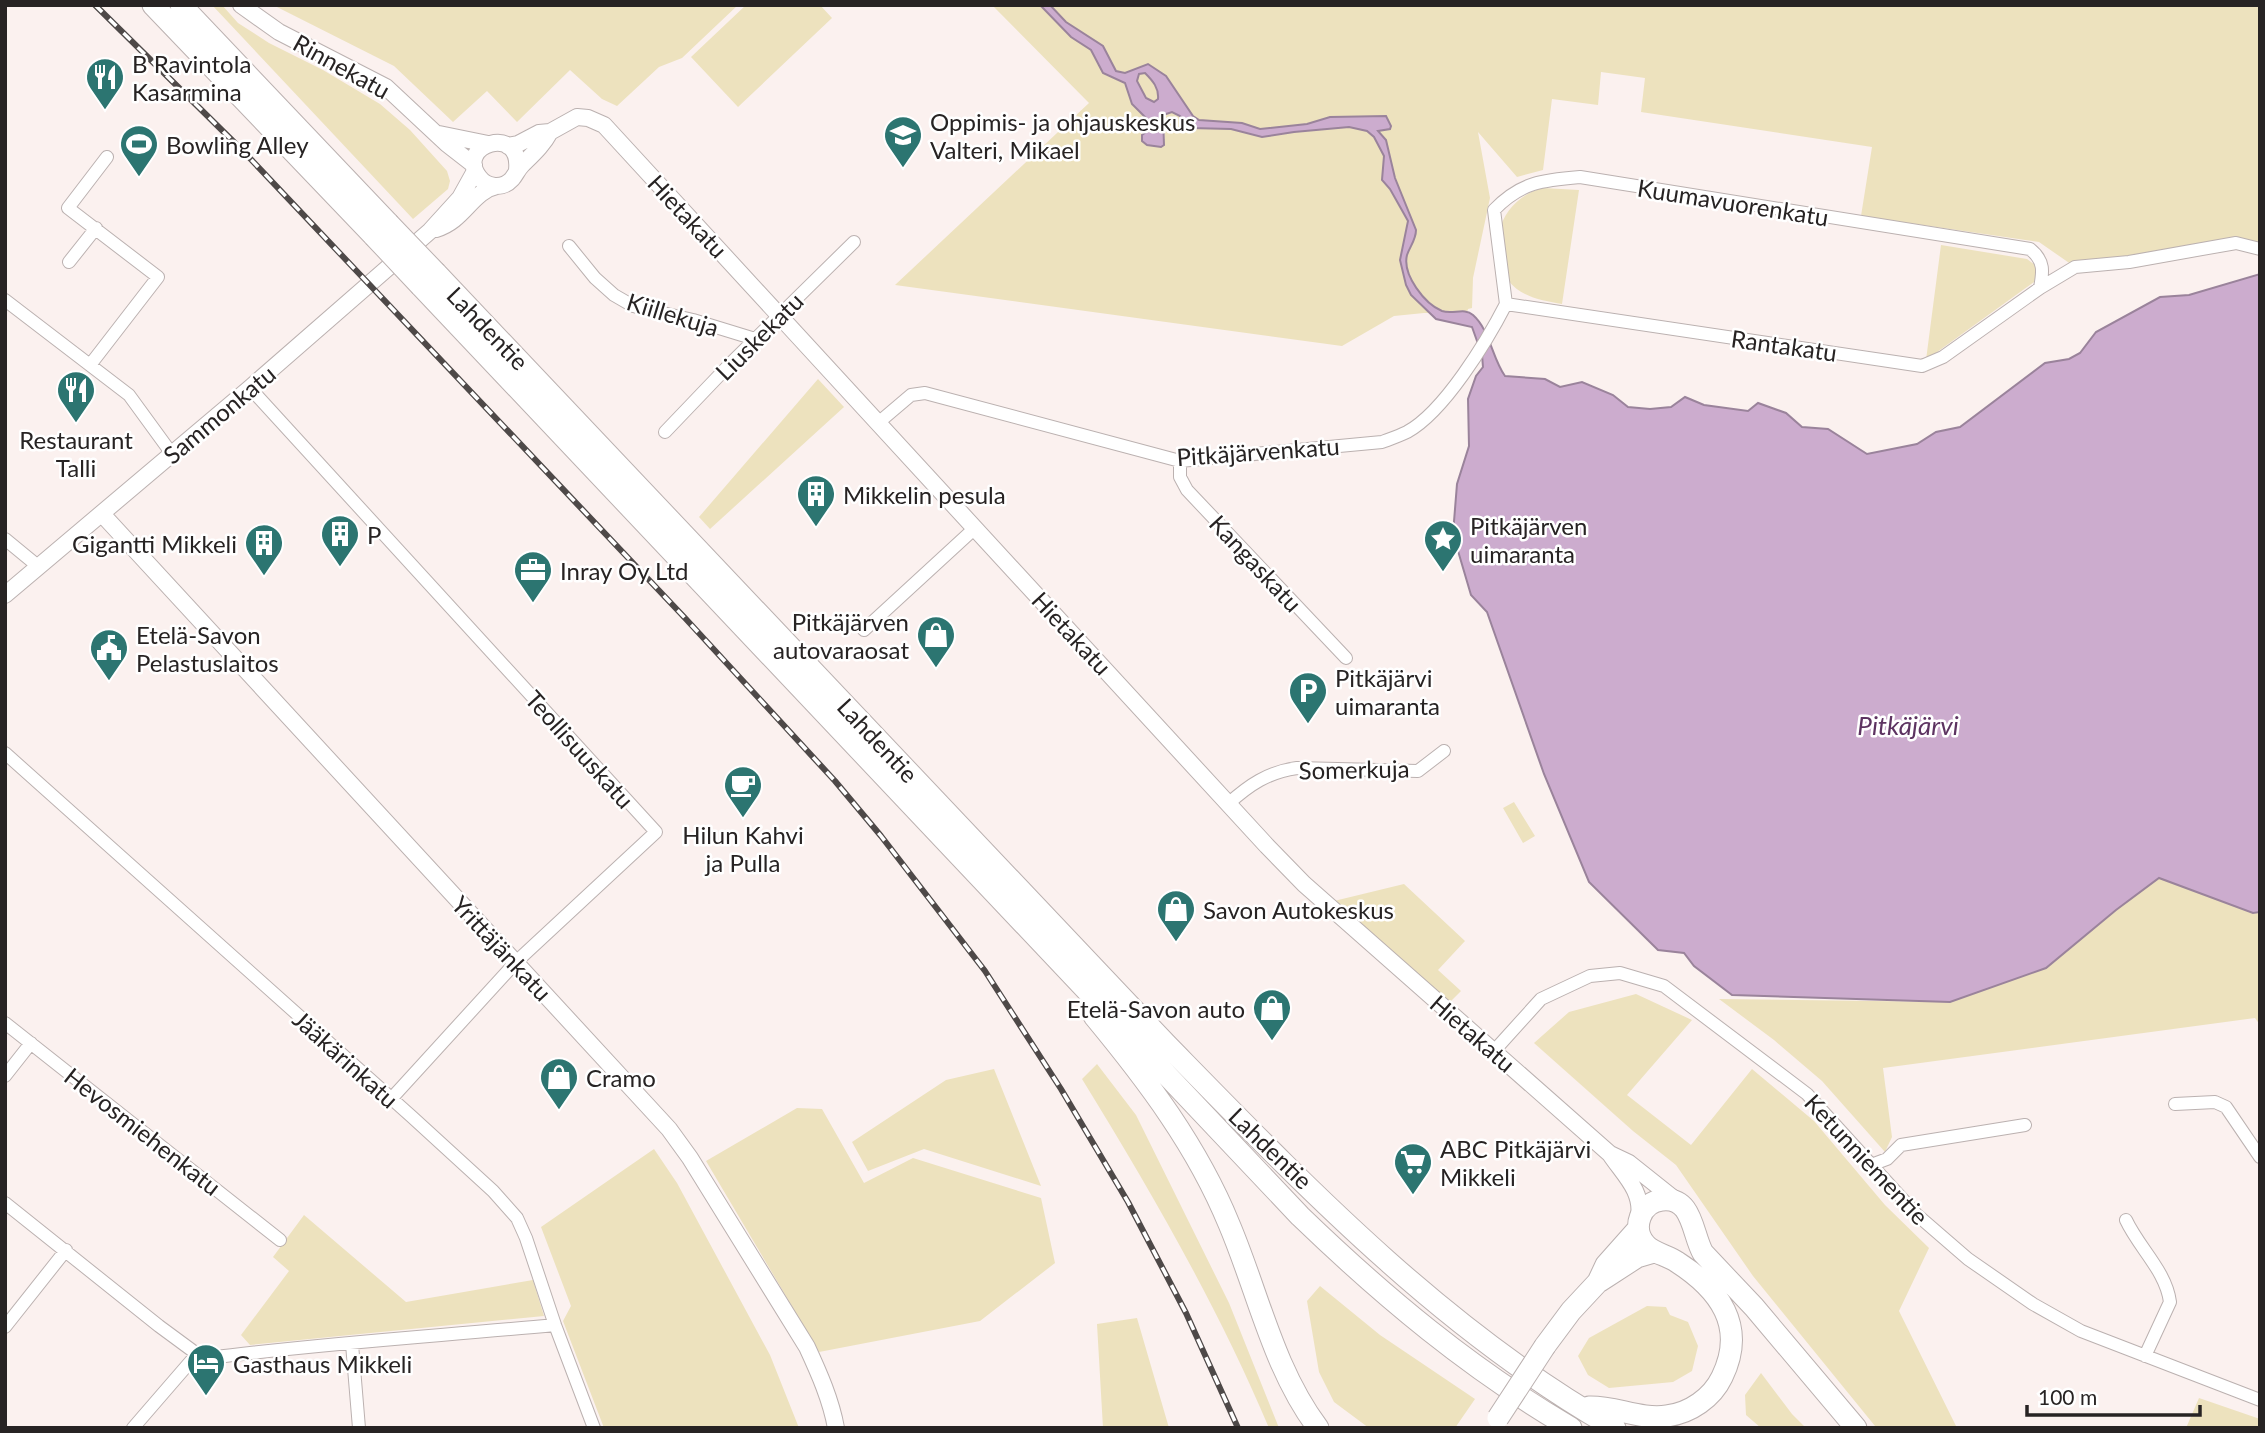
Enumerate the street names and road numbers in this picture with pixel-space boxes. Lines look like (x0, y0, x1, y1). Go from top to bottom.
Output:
street label: Rinnekatu (289, 28, 395, 104)
street label: Hietakatu (642, 168, 734, 264)
street label: Kuumavuorenkatu (1635, 173, 1831, 231)
street label: Lahdentie (441, 280, 535, 376)
street label: Kiillekuja (623, 286, 723, 342)
street label: Liuskekatu (709, 286, 809, 386)
street label: Rantakatu (1729, 323, 1839, 367)
street label: Sammonkatu (157, 359, 281, 469)
street label: Pitkäjärvenkatu (1176, 431, 1340, 471)
street label: Kangaskatu (1204, 509, 1308, 617)
street label: Hietakatu (1026, 585, 1118, 681)
street label: Teollisuuskatu (520, 684, 640, 814)
street label: Lahdentie (832, 692, 924, 788)
street label: Somerkuja (1298, 754, 1410, 784)
street label: Yrittäjänkatu (446, 890, 558, 1006)
street label: Hietakatu (1425, 988, 1521, 1078)
street label: Jääkärinkatu (287, 1004, 405, 1114)
street label: Hevosmiehenkatu (59, 1061, 227, 1201)
street label: Ketunniementie (1799, 1088, 1935, 1230)
street label: Lahdentie (1223, 1101, 1319, 1195)

